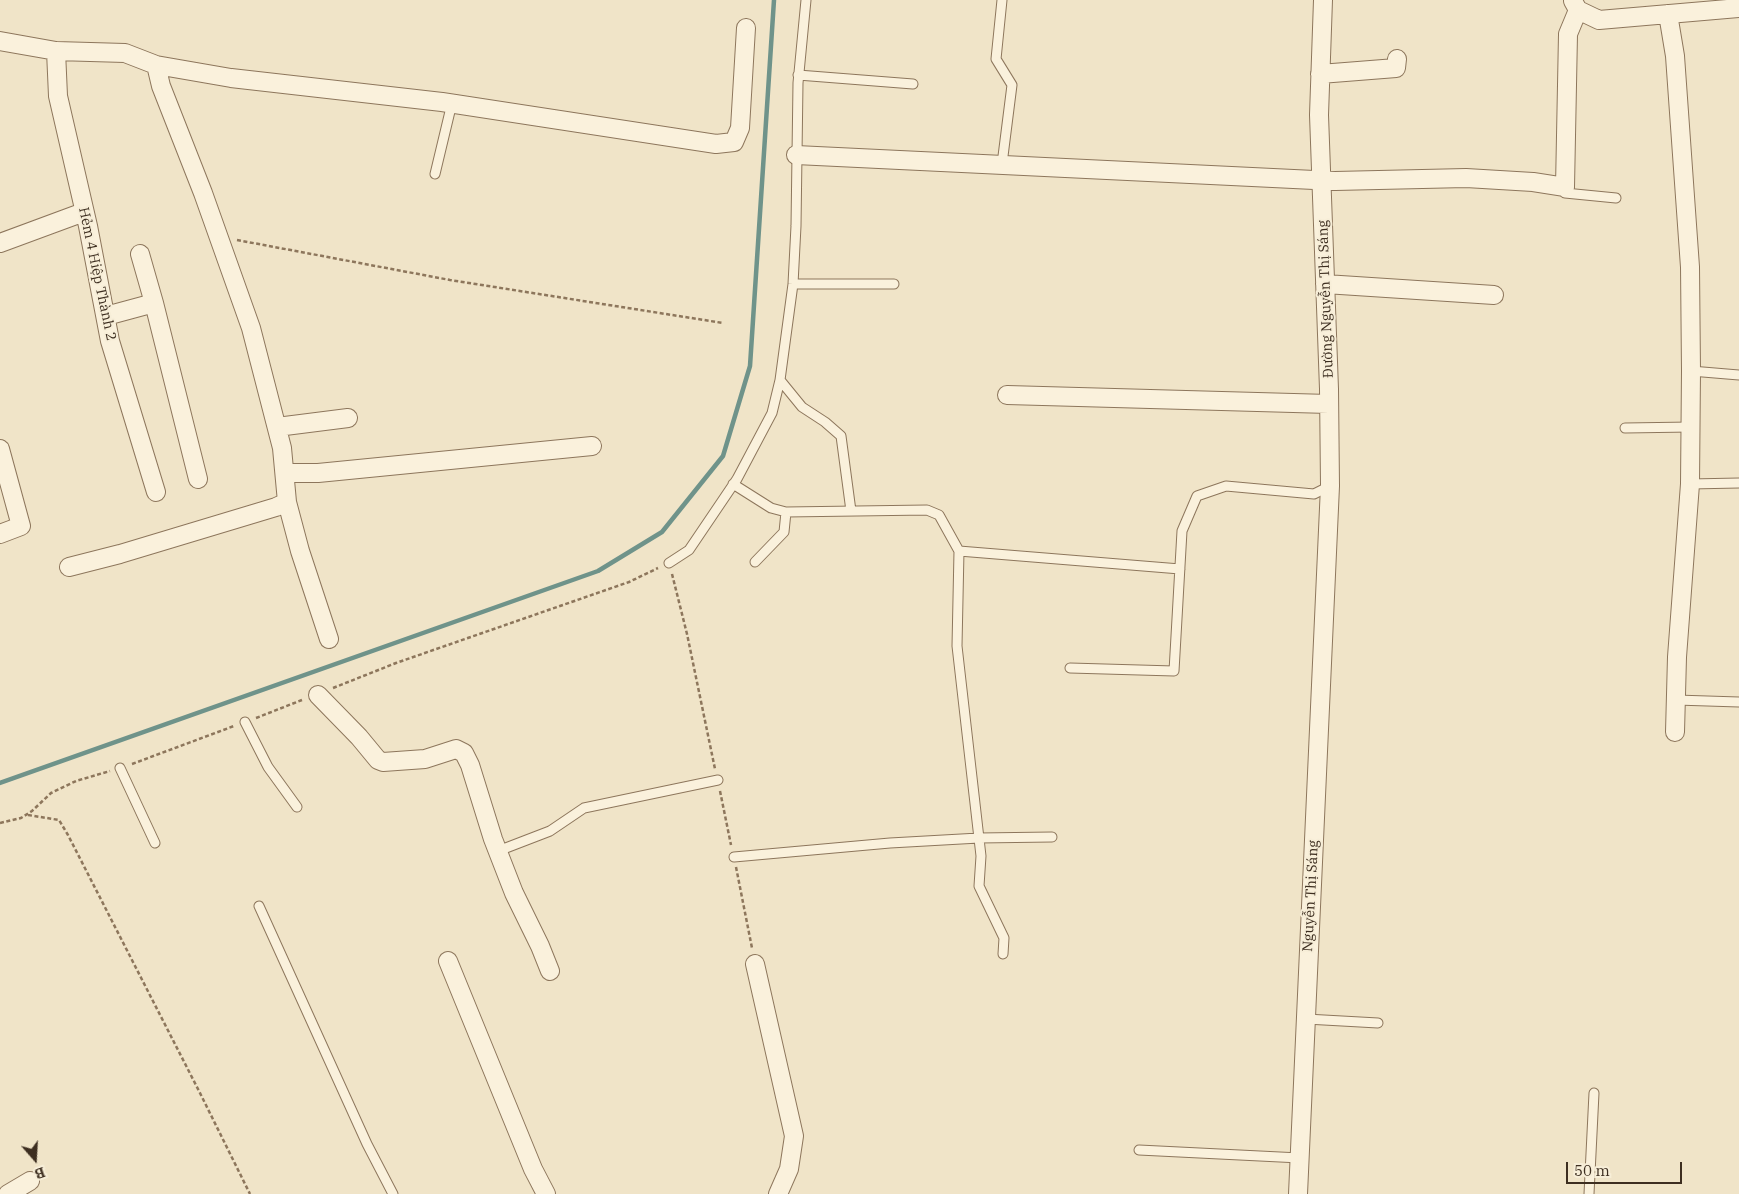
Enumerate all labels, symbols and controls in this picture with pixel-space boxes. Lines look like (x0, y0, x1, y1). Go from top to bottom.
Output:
street label: Hẻm 4 Hiệp Thành 2 (75, 206, 119, 342)
street label: Đường Nguyễn Thị Sáng (1315, 220, 1337, 378)
street label: Nguyễn Thị Sáng (1300, 840, 1322, 952)
north arrow (10, 1134, 60, 1184)
scale bar (1569, 1152, 1685, 1184)
text: 50 m (1574, 1161, 1610, 1180)
text: B (32, 1163, 47, 1183)

